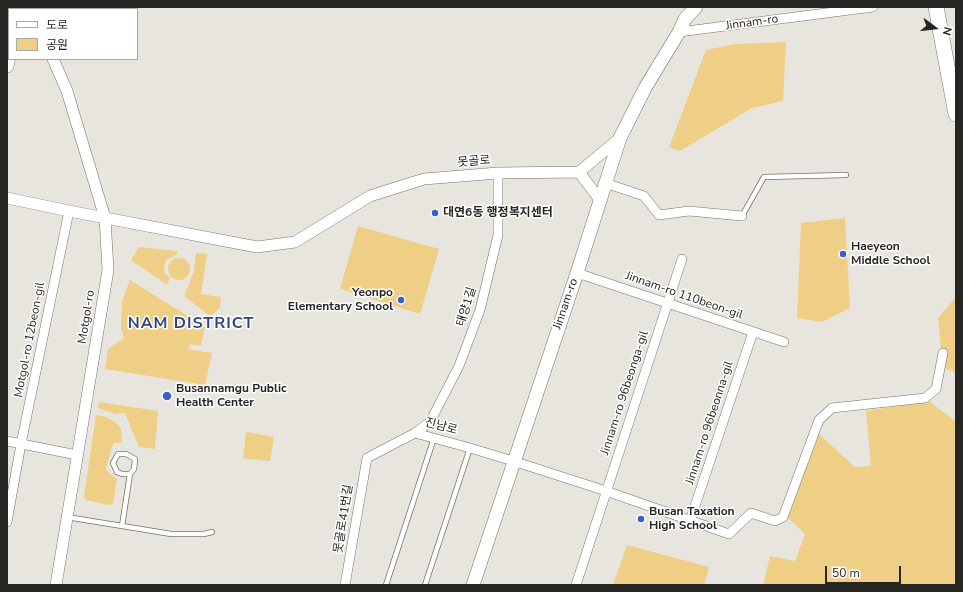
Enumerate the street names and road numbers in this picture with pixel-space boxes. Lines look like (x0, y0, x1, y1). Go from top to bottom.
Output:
street label: Jinnam-ro (725, 12, 779, 34)
street label: 못골로 (457, 153, 491, 171)
street label: Jinnam-ro 110beon-gil (623, 269, 745, 323)
street label: Jinnam-ro (551, 277, 581, 331)
street label: Motgol-ro 12beon-gil (12, 281, 48, 399)
street label: 태양1길 (454, 286, 480, 328)
street label: Motgol-ro (76, 289, 98, 345)
street label: Jinnam-ro 96beonga-gil (598, 329, 652, 457)
street label: Jinnam-ro 96beonna-gil (683, 359, 737, 487)
street label: 진남로 (423, 416, 459, 438)
street label: 못골로41번길 (331, 484, 357, 554)

